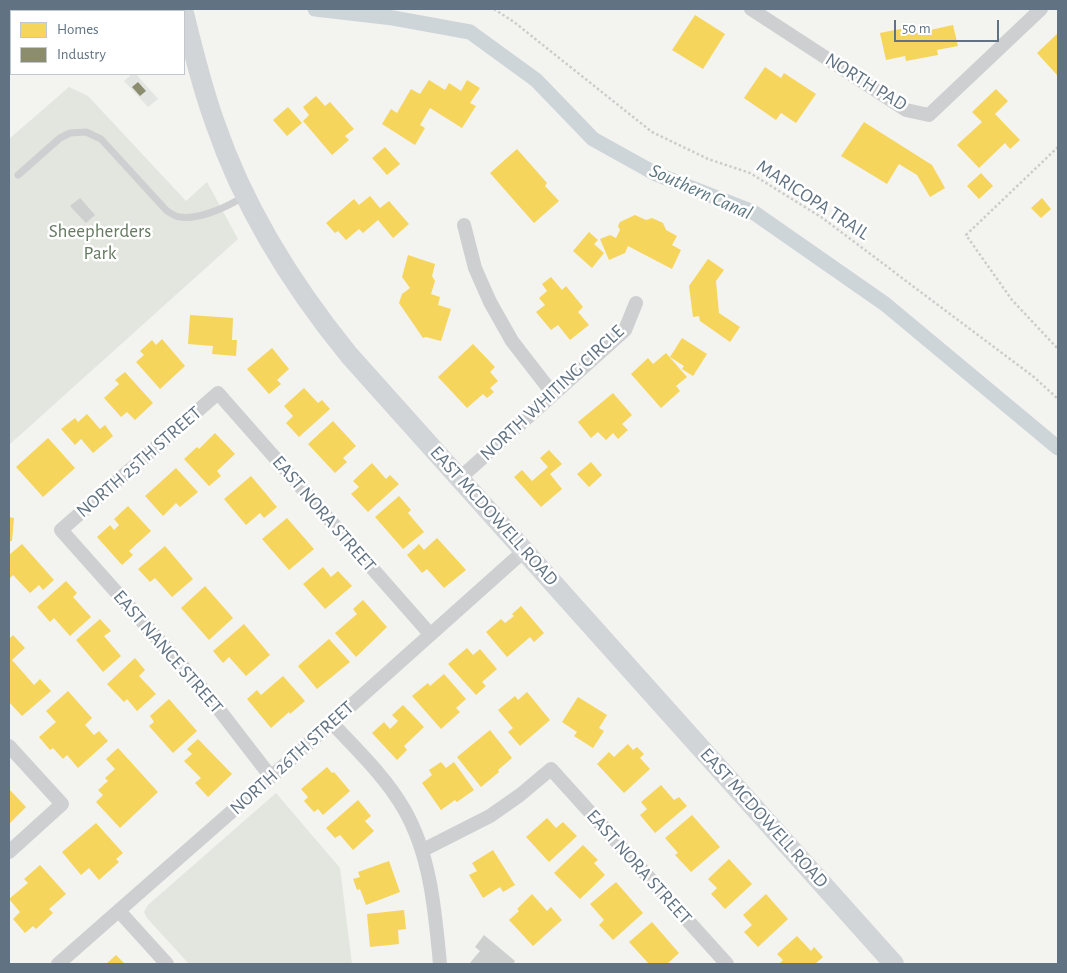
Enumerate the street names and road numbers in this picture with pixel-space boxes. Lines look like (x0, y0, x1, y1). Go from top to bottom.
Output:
street label: NORTH PAD (821, 48, 911, 116)
street label: MARICOPA TRAIL (752, 155, 874, 245)
street label: NORTH WHITING CIRCLE (475, 320, 629, 466)
street label: NORTH 25TH STREET (72, 402, 206, 522)
street label: EAST MCDOWELL ROAD (425, 441, 563, 591)
street label: EAST NORA STREET (267, 451, 381, 577)
street label: EAST NANCE STREET (108, 586, 228, 718)
street label: NORTH 26TH STREET (225, 696, 359, 820)
street label: EAST MCDOWELL ROAD (695, 743, 833, 893)
street label: EAST NORA STREET (581, 805, 697, 929)

